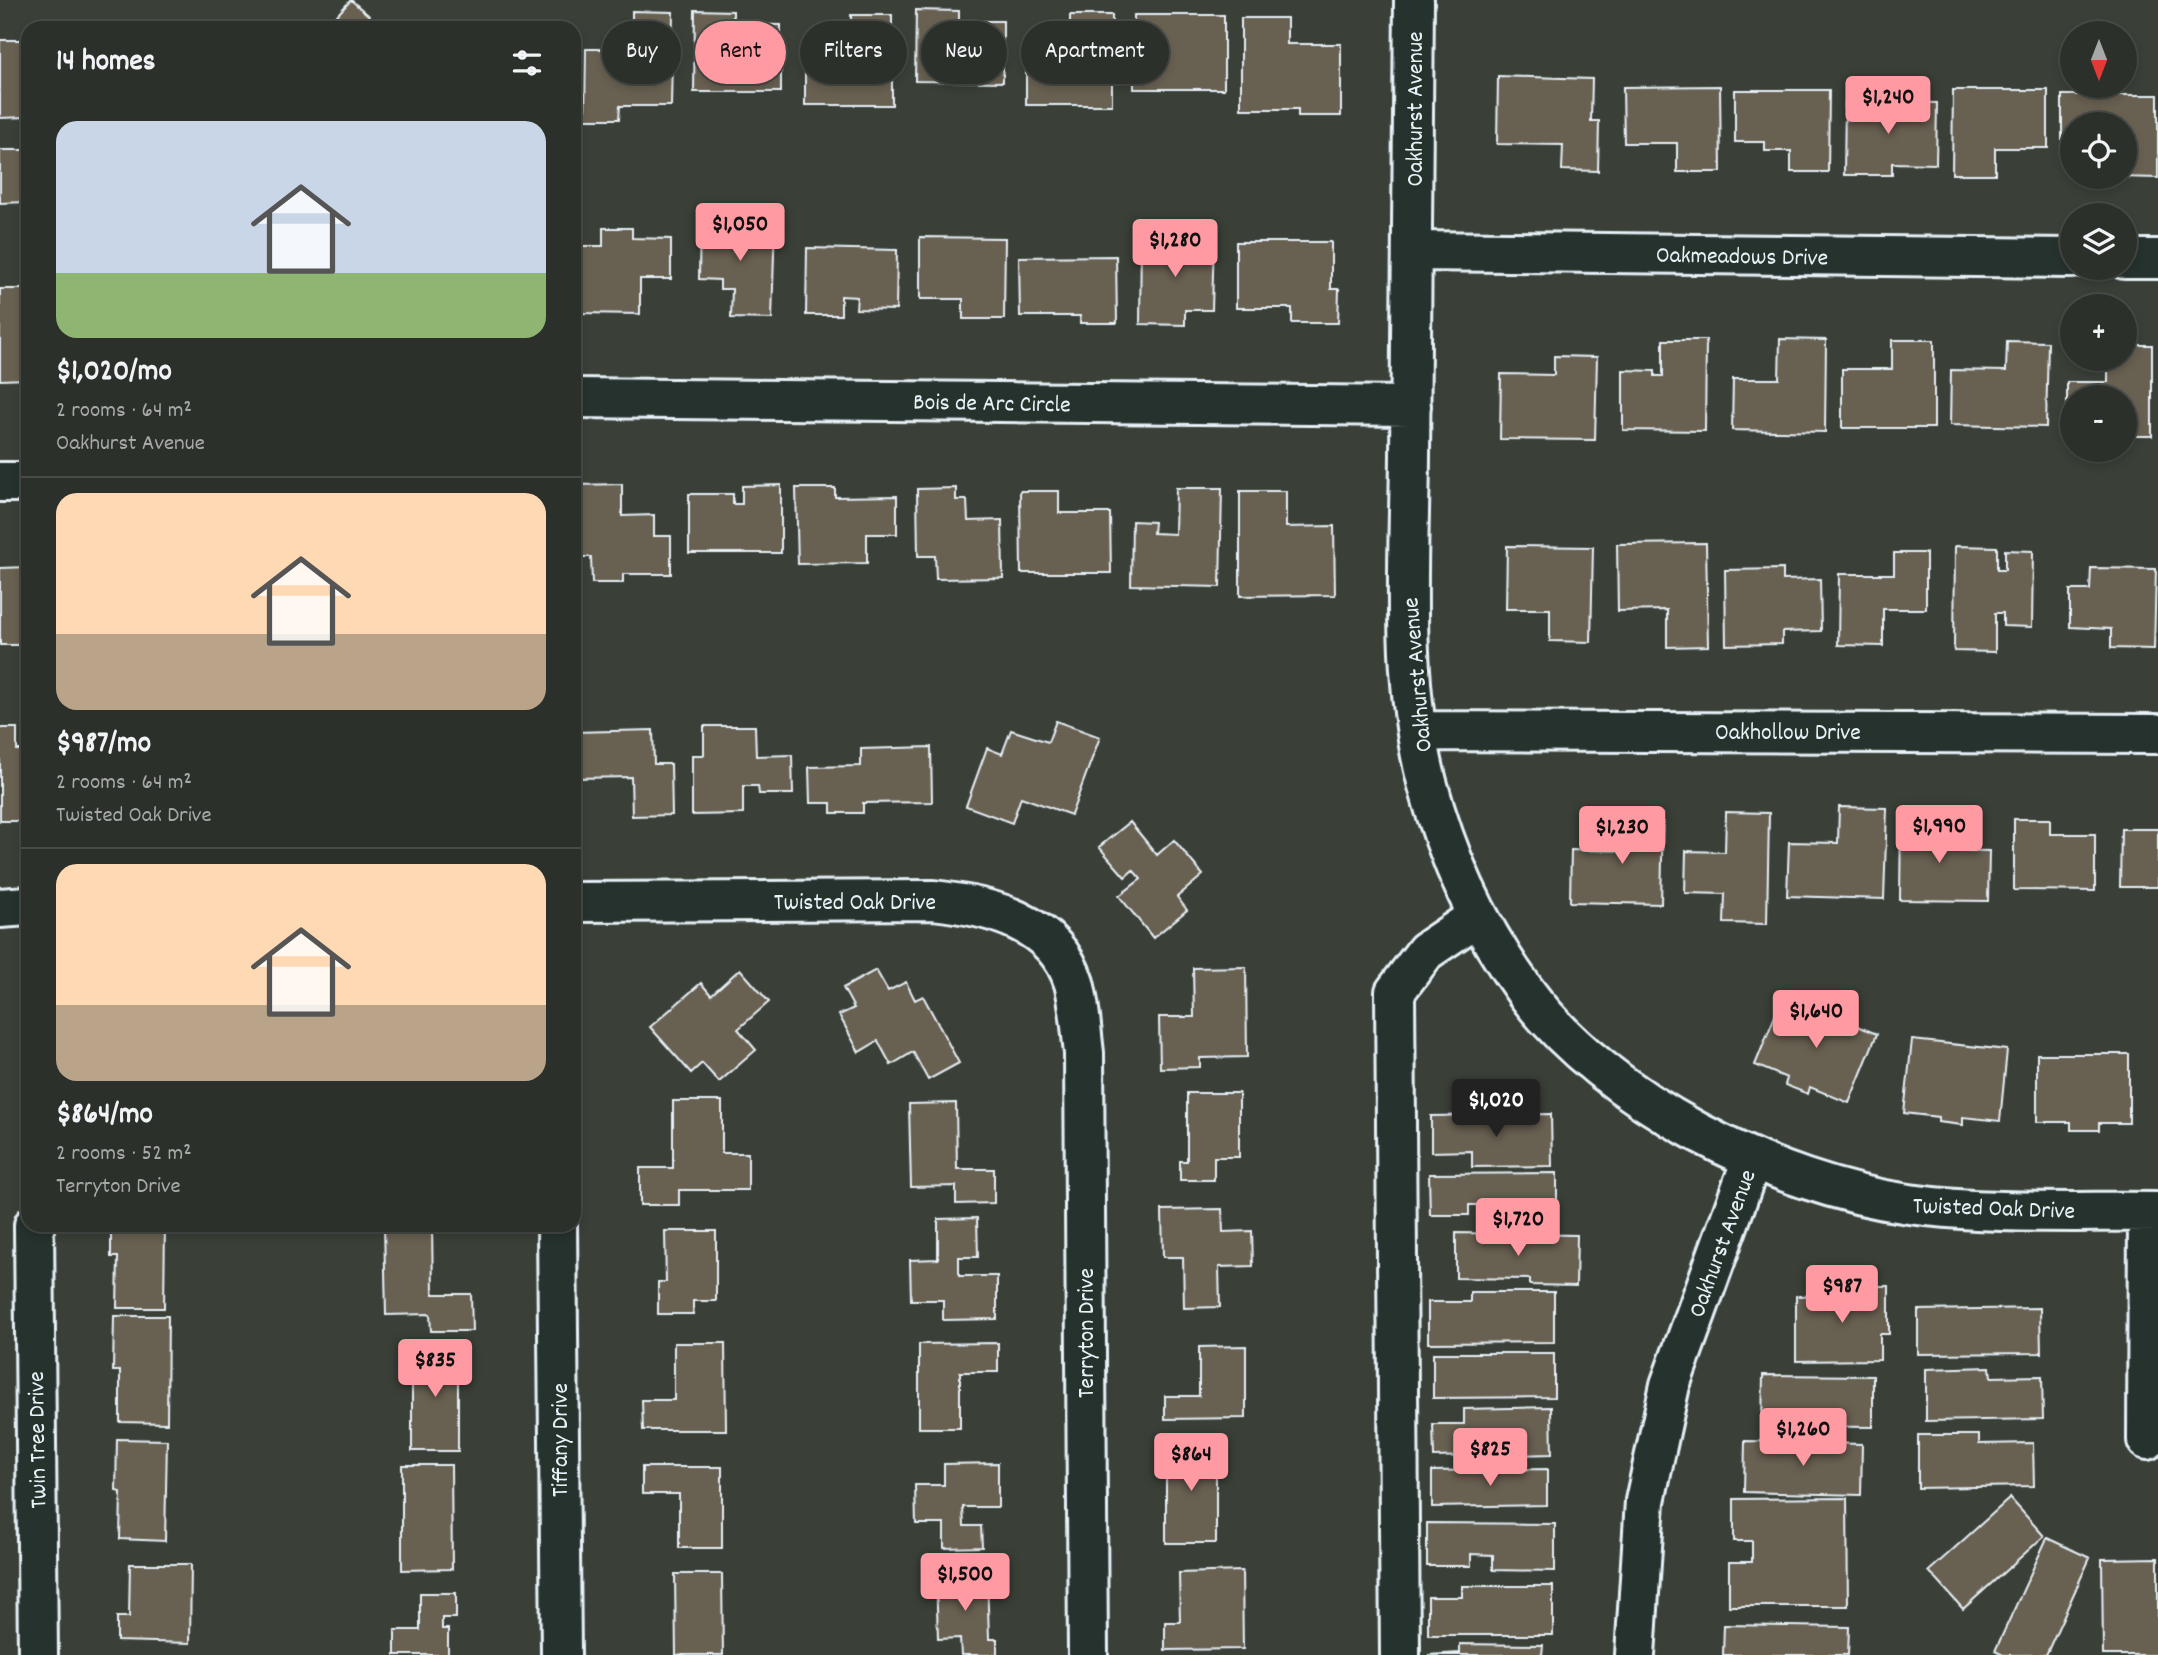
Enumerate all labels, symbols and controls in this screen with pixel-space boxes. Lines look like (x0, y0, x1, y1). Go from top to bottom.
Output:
chip: Buy (602, 21, 681, 84)
chip: Rent (695, 21, 786, 84)
chip: Filters (800, 21, 907, 84)
chip: New (921, 21, 1007, 84)
chip: Apartment (1021, 21, 1169, 84)
north arrow (2060, 21, 2137, 98)
map controls (2060, 21, 2137, 462)
street label: Oakhurst Avenue (1400, 31, 1434, 187)
text: 14 homes (56, 42, 155, 85)
icon: filters (508, 44, 546, 82)
pin: $1,240 (1831, 76, 1945, 136)
text: $1,240 (1861, 82, 1915, 115)
button: locate (2060, 112, 2137, 189)
icon: home (238, 166, 364, 292)
button: layers (2060, 203, 2137, 280)
pin: $1,050 (683, 204, 797, 263)
text: $1,050 (712, 209, 768, 242)
pin: $1,280 (1118, 219, 1232, 279)
text: $1,280 (1149, 225, 1201, 258)
street label: Oakmeadows Drive (1655, 239, 1828, 277)
button: + (2060, 294, 2137, 371)
text: $1,020/mo (56, 352, 172, 395)
button: − (2060, 385, 2137, 462)
street label: Bois de Arc Circle (913, 387, 1071, 423)
text: 2 rooms · 64 m² (56, 395, 192, 428)
text: Oakhurst Avenue (56, 428, 205, 461)
icon: home (238, 538, 364, 664)
street label: Oakhurst Avenue (1395, 596, 1443, 754)
street label: Oakhollow Drive (1715, 717, 1861, 751)
text: $987/mo (56, 724, 151, 767)
text: 2 rooms · 64 m² (56, 767, 192, 800)
text: Twisted Oak Drive (56, 800, 212, 833)
pin: $1,230 (1565, 806, 1679, 866)
pin: $1,990 (1882, 806, 1996, 865)
text: $1,990 (1912, 811, 1966, 844)
text: $1,230 (1595, 812, 1649, 845)
street label: Twisted Oak Drive (774, 887, 936, 921)
icon: home (238, 909, 364, 1035)
pin: $1,640 (1759, 990, 1873, 1050)
text: $1,640 (1789, 996, 1843, 1029)
pin: $1,020 (1439, 1080, 1553, 1139)
text: $1,020 (1468, 1085, 1524, 1118)
text: $864/mo (56, 1095, 153, 1138)
text: 2 rooms · 52 m² (56, 1138, 192, 1171)
street label: Oakhurst Avenue (1681, 1165, 1766, 1323)
text: Terryton Drive (56, 1171, 181, 1204)
street label: Twisted Oak Drive (1912, 1190, 2076, 1230)
pin: $1,720 (1461, 1198, 1575, 1258)
text: $1,720 (1492, 1204, 1544, 1237)
pin: $987 (1801, 1266, 1883, 1325)
street label: Terryton Drive (1071, 1268, 1105, 1398)
text: $987 (1822, 1271, 1862, 1304)
pin: $835 (394, 1340, 476, 1399)
text: $835 (414, 1345, 456, 1378)
street label: Twin Tree Drive (21, 1371, 57, 1509)
street label: Tiffany Drive (545, 1383, 579, 1497)
pin: $1,260 (1746, 1408, 1860, 1468)
text: $1,260 (1776, 1414, 1830, 1447)
pin: $825 (1449, 1428, 1531, 1488)
pin: $864 (1150, 1434, 1232, 1493)
text: $825 (1469, 1434, 1511, 1467)
text: $864 (1170, 1439, 1212, 1472)
pin: $1,500 (908, 1554, 1022, 1613)
text: $1,500 (937, 1559, 993, 1592)

